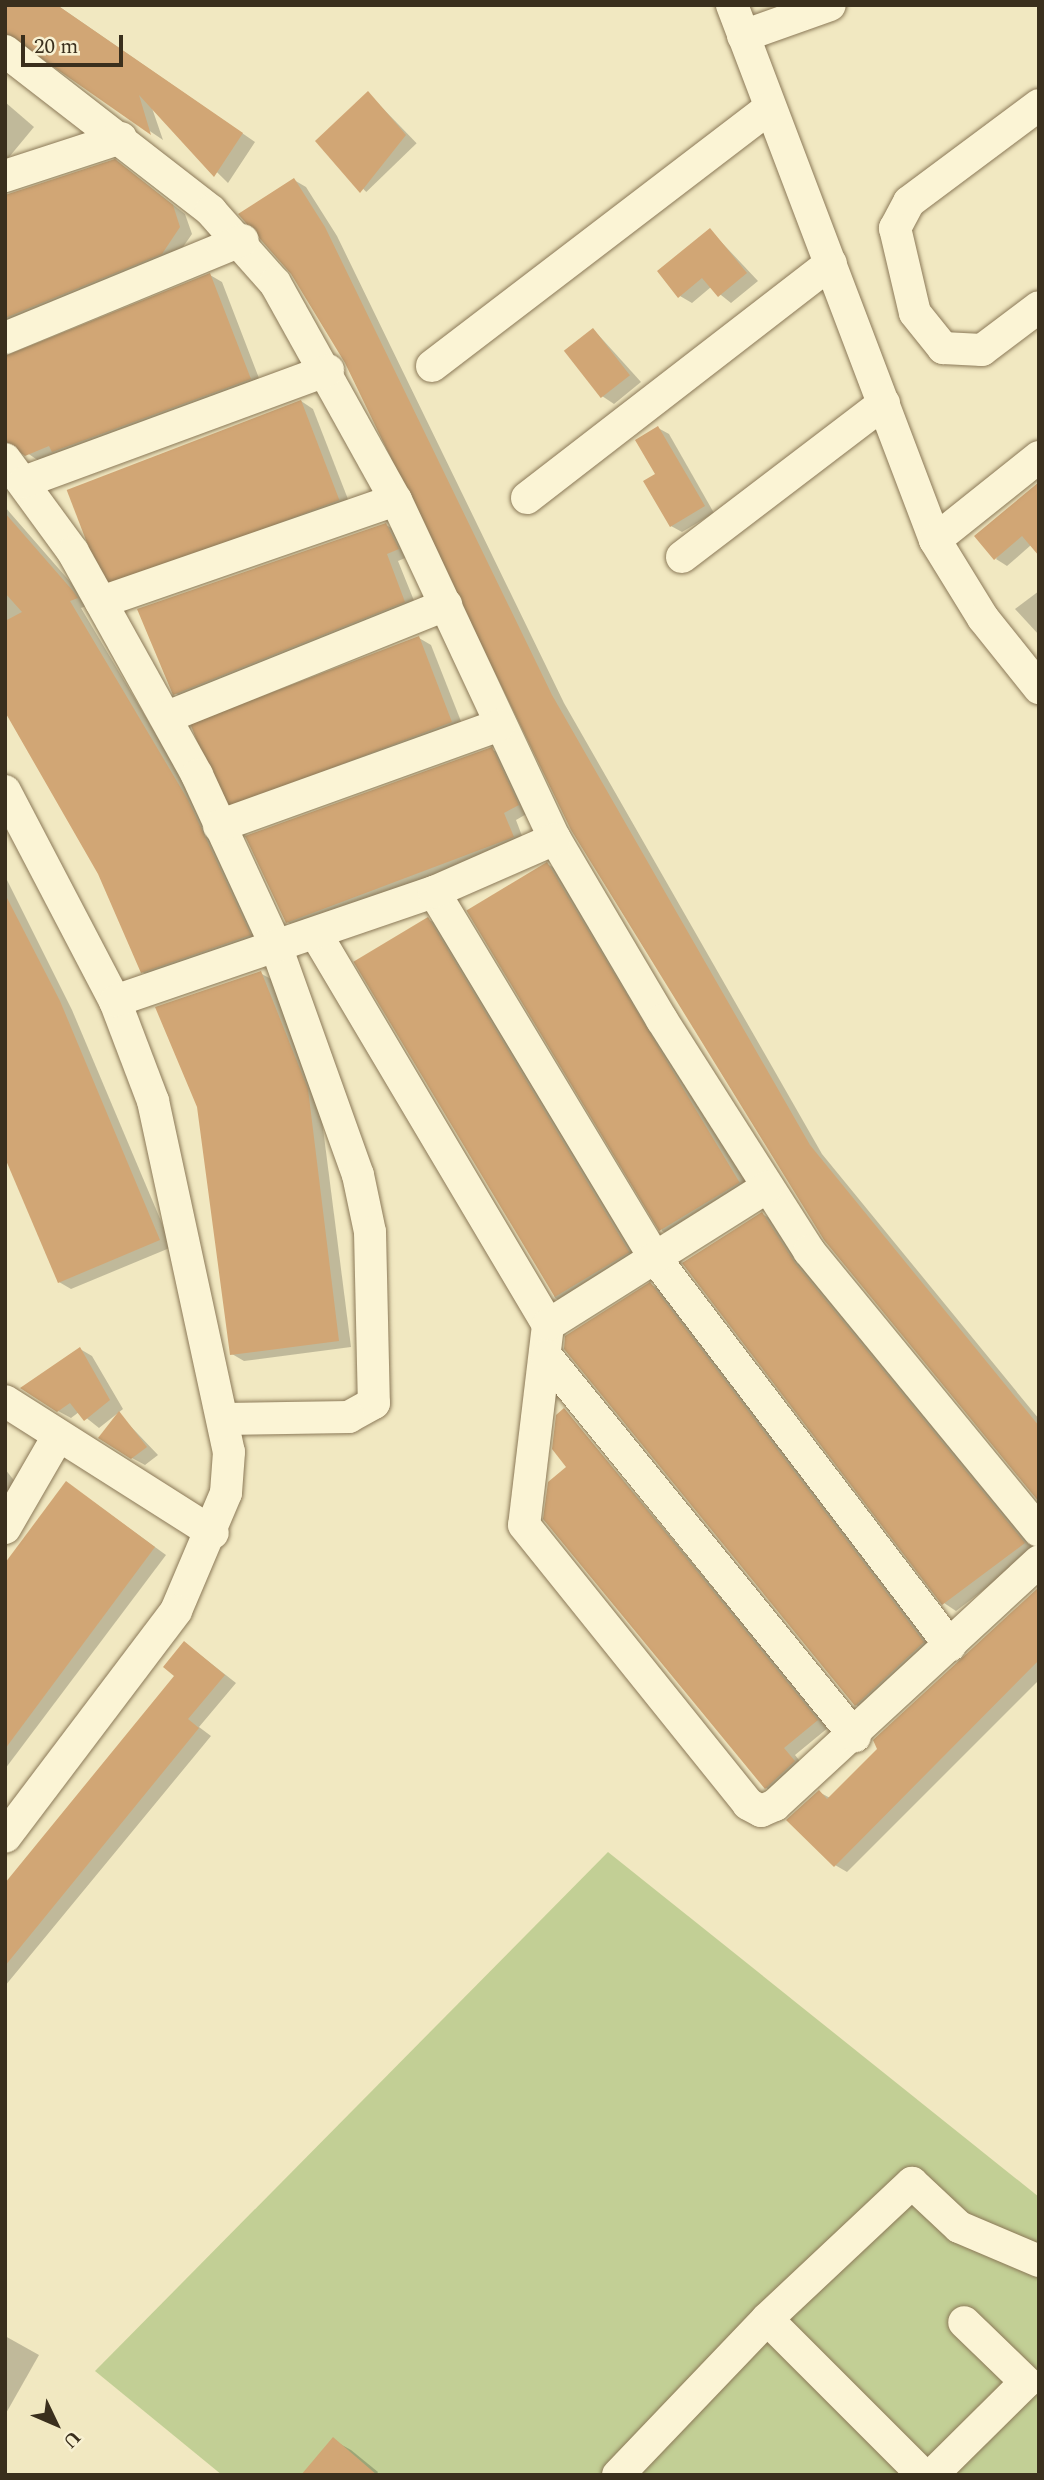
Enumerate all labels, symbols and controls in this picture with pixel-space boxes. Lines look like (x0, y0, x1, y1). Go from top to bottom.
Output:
scale bar (24, 21, 126, 65)
text: 20 m (34, 31, 78, 63)
north arrow (21, 2389, 91, 2459)
text: U (55, 2423, 87, 2455)

